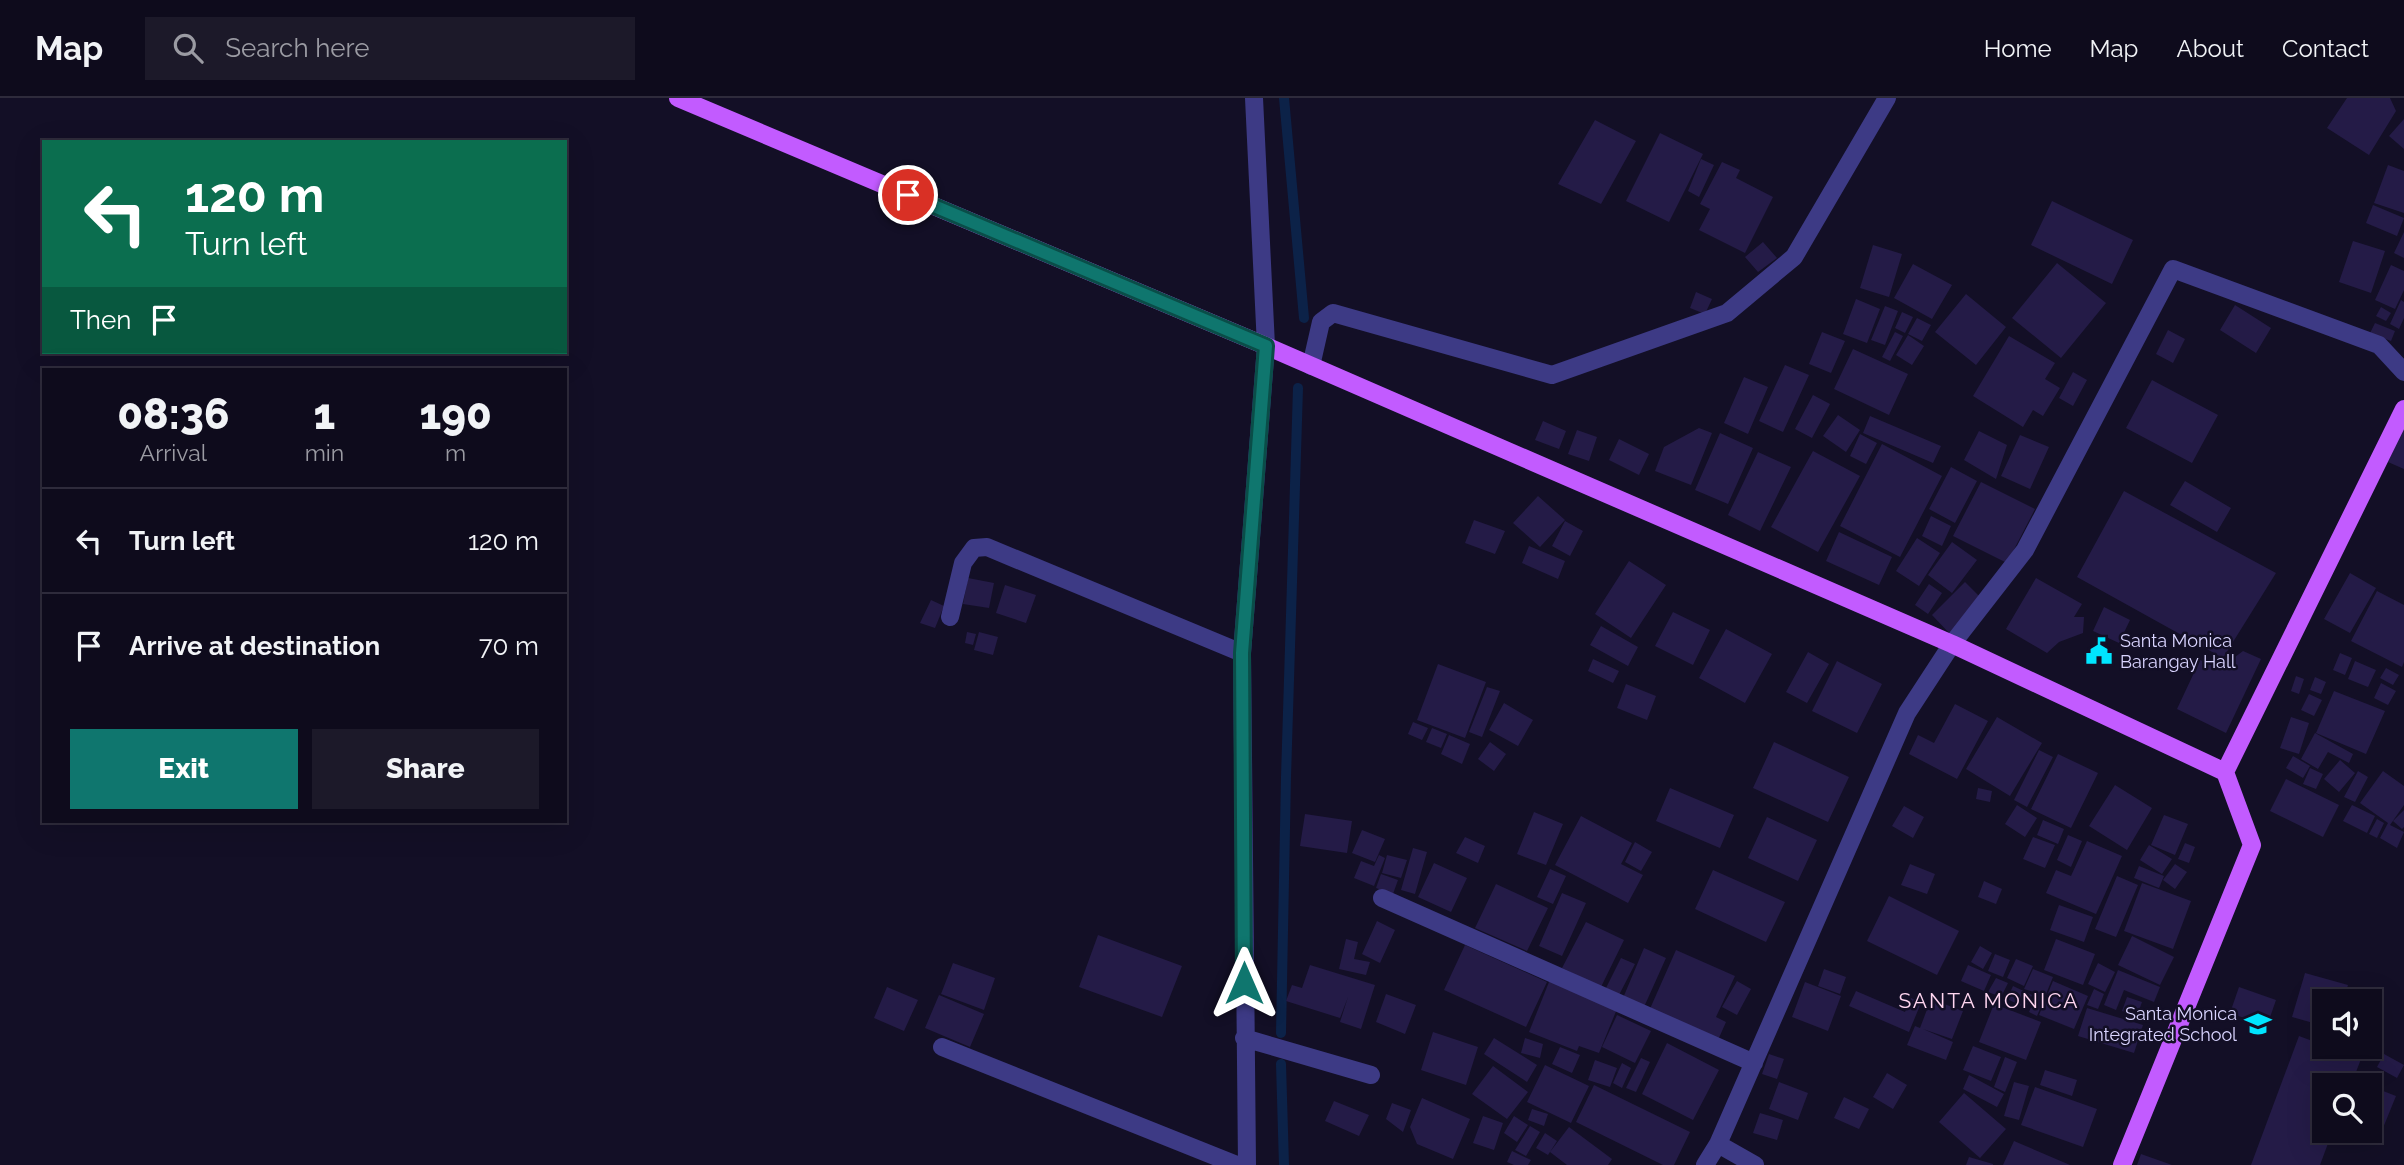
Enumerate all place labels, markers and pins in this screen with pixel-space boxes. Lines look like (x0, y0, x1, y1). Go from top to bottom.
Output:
pin (878, 165, 938, 225)
place label: Santa Monica Barangay Hall (2120, 630, 2236, 672)
public building icon: Santa Monica Barangay Hall (2084, 636, 2114, 666)
place label: Santa Monica Integrated School (2089, 1003, 2237, 1045)
school or university icon: Santa Monica Integrated School (2243, 1009, 2273, 1039)

